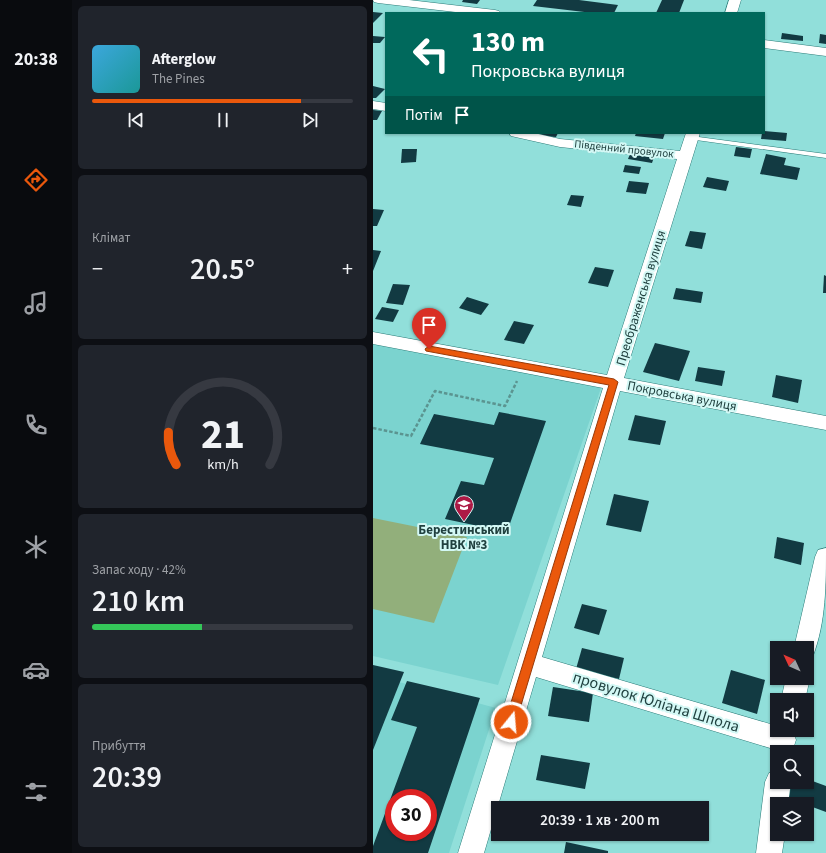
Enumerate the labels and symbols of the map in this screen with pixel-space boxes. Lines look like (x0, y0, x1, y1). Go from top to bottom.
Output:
street label: Південний провулок (574, 136, 675, 162)
street label: Преображенська вулиця (612, 228, 670, 368)
pin (412, 308, 446, 349)
street label: Покровська вулиця (626, 377, 738, 415)
school or university icon: Берестинський НВК №3 (453, 494, 475, 522)
place label: Берестинський НВК №3 (418, 521, 510, 554)
north arrow (770, 641, 814, 685)
street label: провулок Юліана Шпола (570, 666, 742, 738)
position arrow (490, 701, 532, 743)
speed limit sign: 30 (385, 789, 437, 841)

